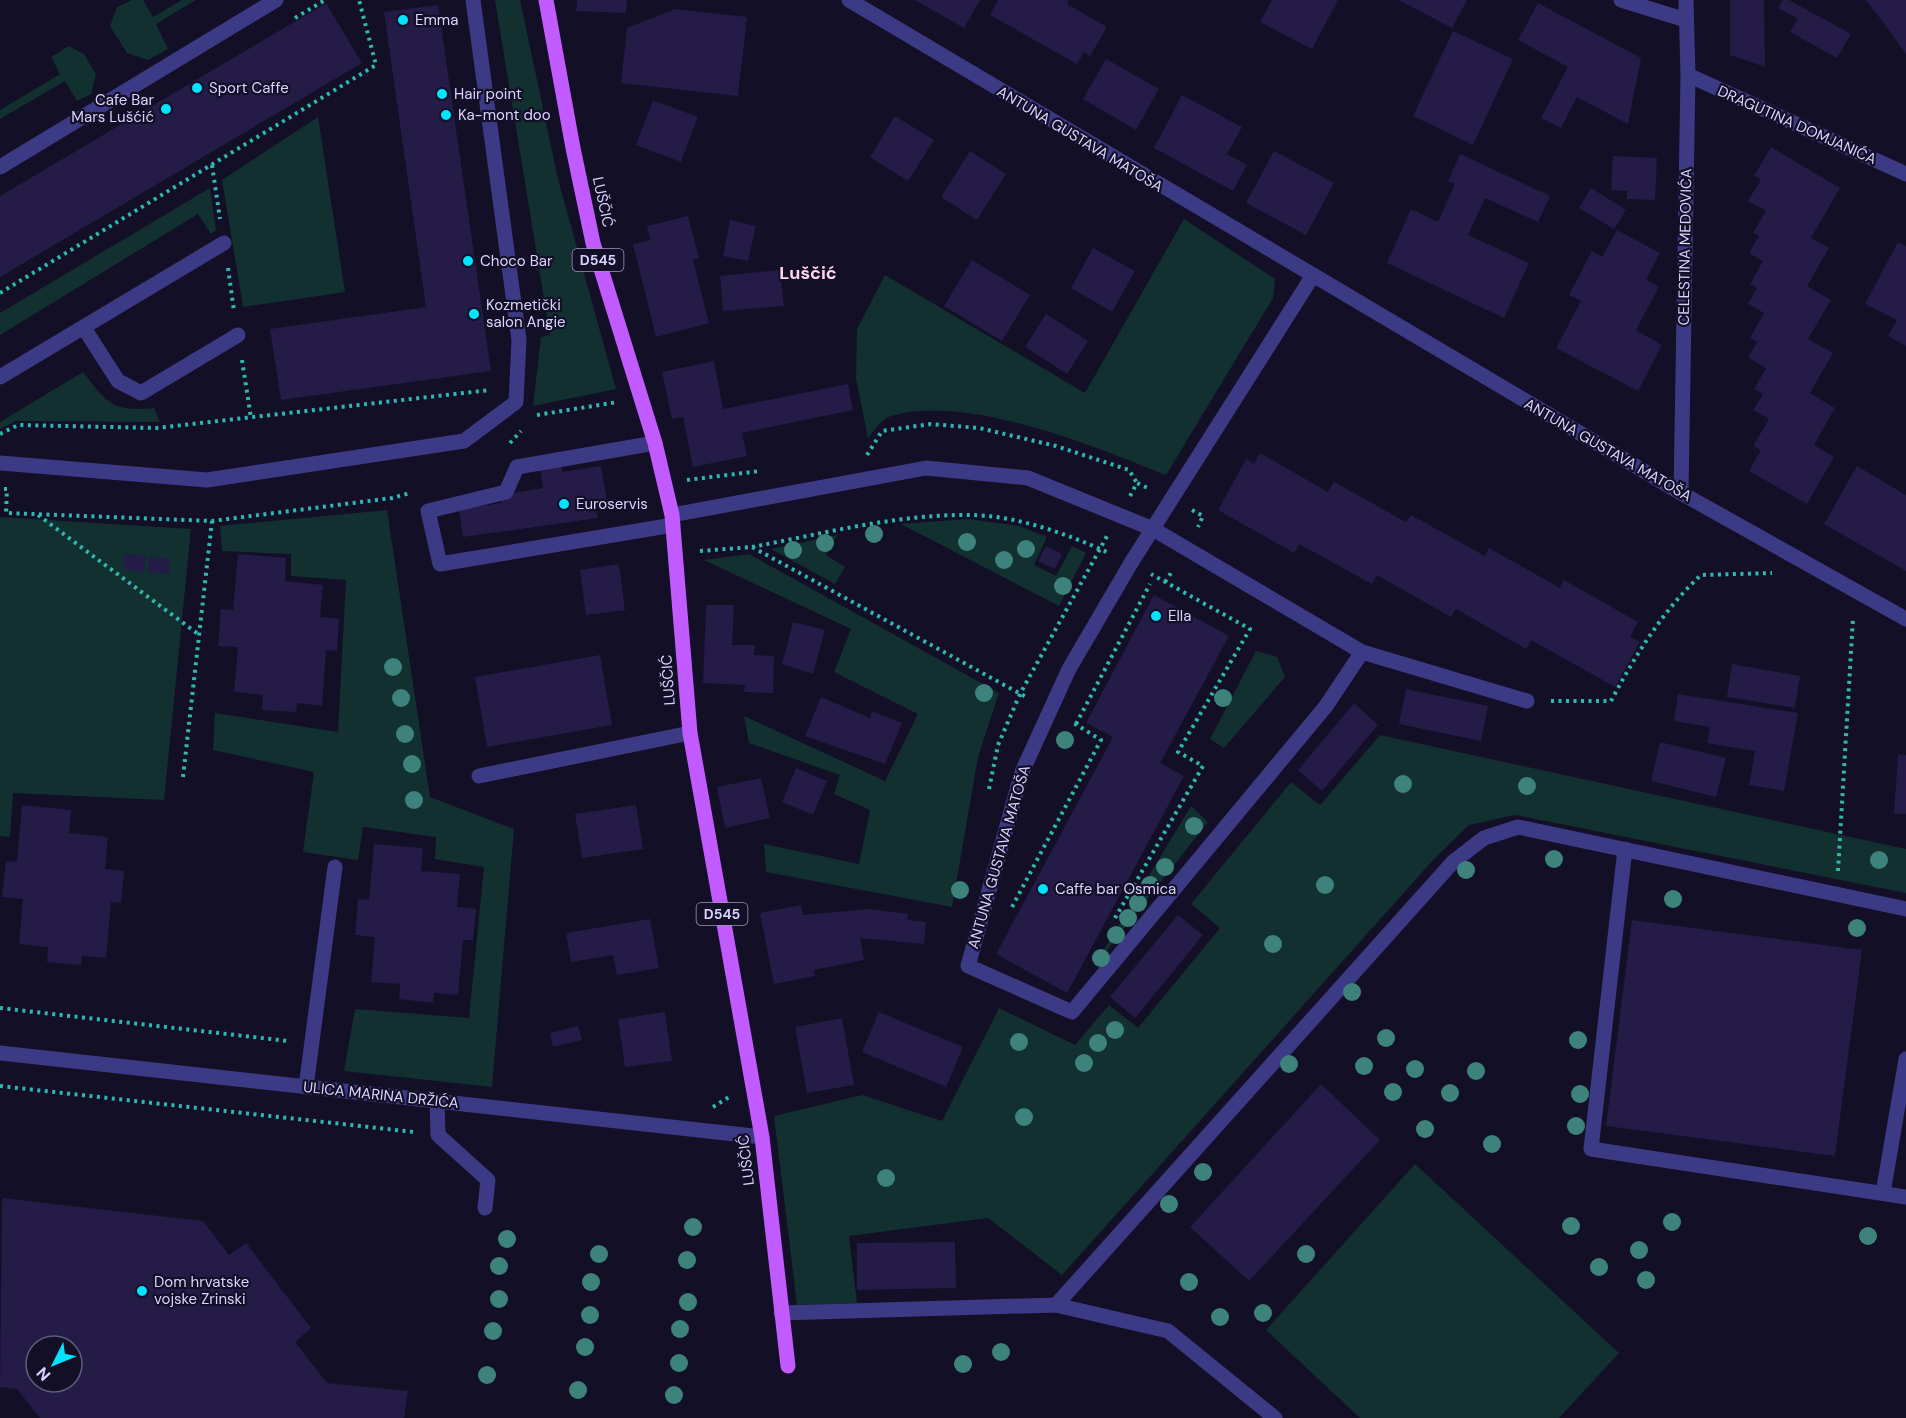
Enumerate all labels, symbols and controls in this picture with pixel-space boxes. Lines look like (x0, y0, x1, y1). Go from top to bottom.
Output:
place label: Emma (415, 10, 458, 30)
marker: Emma (396, 13, 410, 27)
place label: Sport Caffe (209, 78, 289, 98)
marker: Sport Caffe (190, 81, 204, 95)
street label: ANTUNA GUSTAVA MATOŠA (993, 81, 1167, 197)
street label: DRAGUTINA DOMJANIĆA (1714, 81, 1880, 169)
place label: Hair point (454, 84, 522, 104)
marker: Hair point (435, 87, 449, 101)
place label: Cafe Bar Mars Lušćić (71, 90, 154, 127)
marker: Cafe Bar Mars Lušćić (159, 102, 173, 116)
place label: Ka-mont doo (458, 105, 551, 125)
marker: Ka-mont doo (439, 108, 453, 122)
street label: CELESTINA MEDOVIĆA (1674, 168, 1696, 326)
street label: LUŠČIĆ (588, 175, 618, 229)
road number: D545 (572, 249, 624, 271)
place label: Choco Bar (480, 251, 553, 271)
marker: Choco Bar (461, 254, 475, 268)
district label: Luščić (779, 261, 837, 285)
place label: Kozmetički salon Angie (486, 295, 566, 332)
marker: Kozmetički salon Angie (467, 307, 481, 321)
street label: ANTUNA GUSTAVA MATOŠA (1521, 394, 1695, 506)
place label: Euroservis (576, 494, 648, 514)
marker: Euroservis (557, 497, 571, 511)
place label: Ella (1168, 606, 1191, 626)
marker: Ella (1149, 609, 1163, 623)
street label: LUŠČIĆ (656, 654, 680, 706)
street label: ANTUNA GUSTAVA MATOŠA (963, 763, 1035, 951)
place label: Caffe bar Osmica (1055, 879, 1176, 899)
marker: Caffe bar Osmica (1036, 882, 1050, 896)
road number: D545 (696, 903, 748, 925)
street label: ULICA MARINA DRŽIĆA (302, 1077, 460, 1113)
street label: LUŠČIĆ (733, 1133, 759, 1187)
place label: Dom hrvatske vojske Zrinski (154, 1272, 249, 1309)
marker: Dom hrvatske vojske Zrinski (135, 1284, 149, 1298)
north arrow (24, 1334, 84, 1394)
text: N (32, 1362, 55, 1385)

